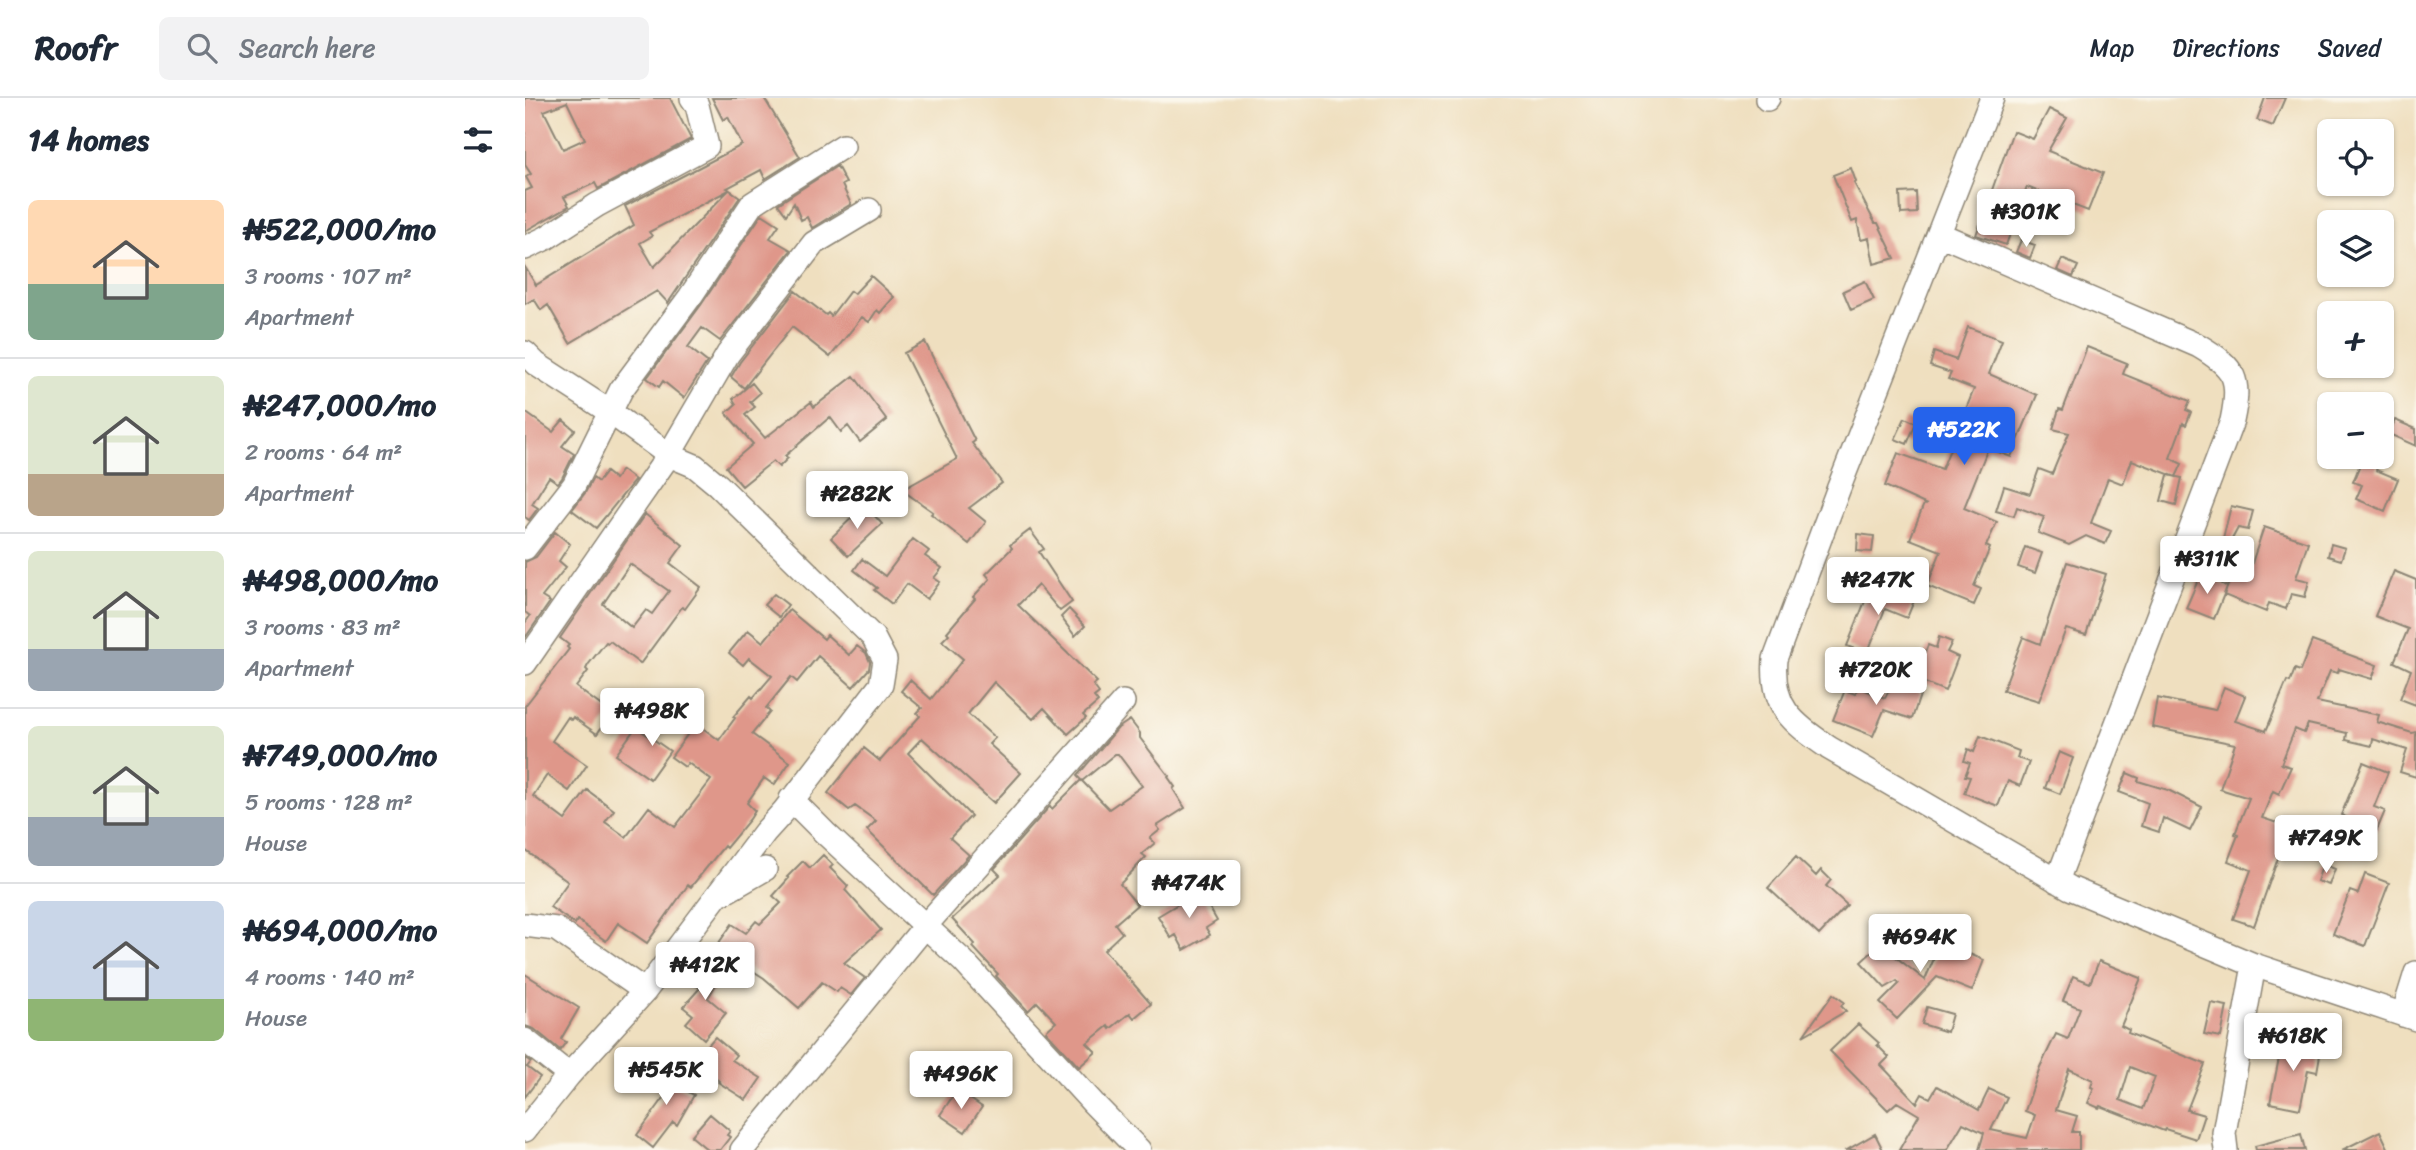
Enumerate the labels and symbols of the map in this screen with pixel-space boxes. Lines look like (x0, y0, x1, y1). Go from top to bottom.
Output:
pin: ₦301K (1977, 190, 2075, 249)
pin: ₦522K (1915, 408, 2013, 467)
pin: ₦282K (808, 472, 906, 531)
pin: ₦311K (2158, 536, 2256, 596)
pin: ₦247K (1829, 558, 1927, 617)
pin: ₦720K (1827, 648, 1925, 707)
pin: ₦498K (603, 688, 701, 748)
pin: ₦749K (2277, 816, 2375, 875)
pin: ₦474K (1140, 860, 1238, 920)
pin: ₦694K (1871, 914, 1969, 974)
pin: ₦412K (656, 942, 754, 1002)
pin: ₦618K (2244, 1014, 2342, 1073)
pin: ₦545K (617, 1048, 715, 1107)
pin: ₦496K (912, 1052, 1010, 1111)

